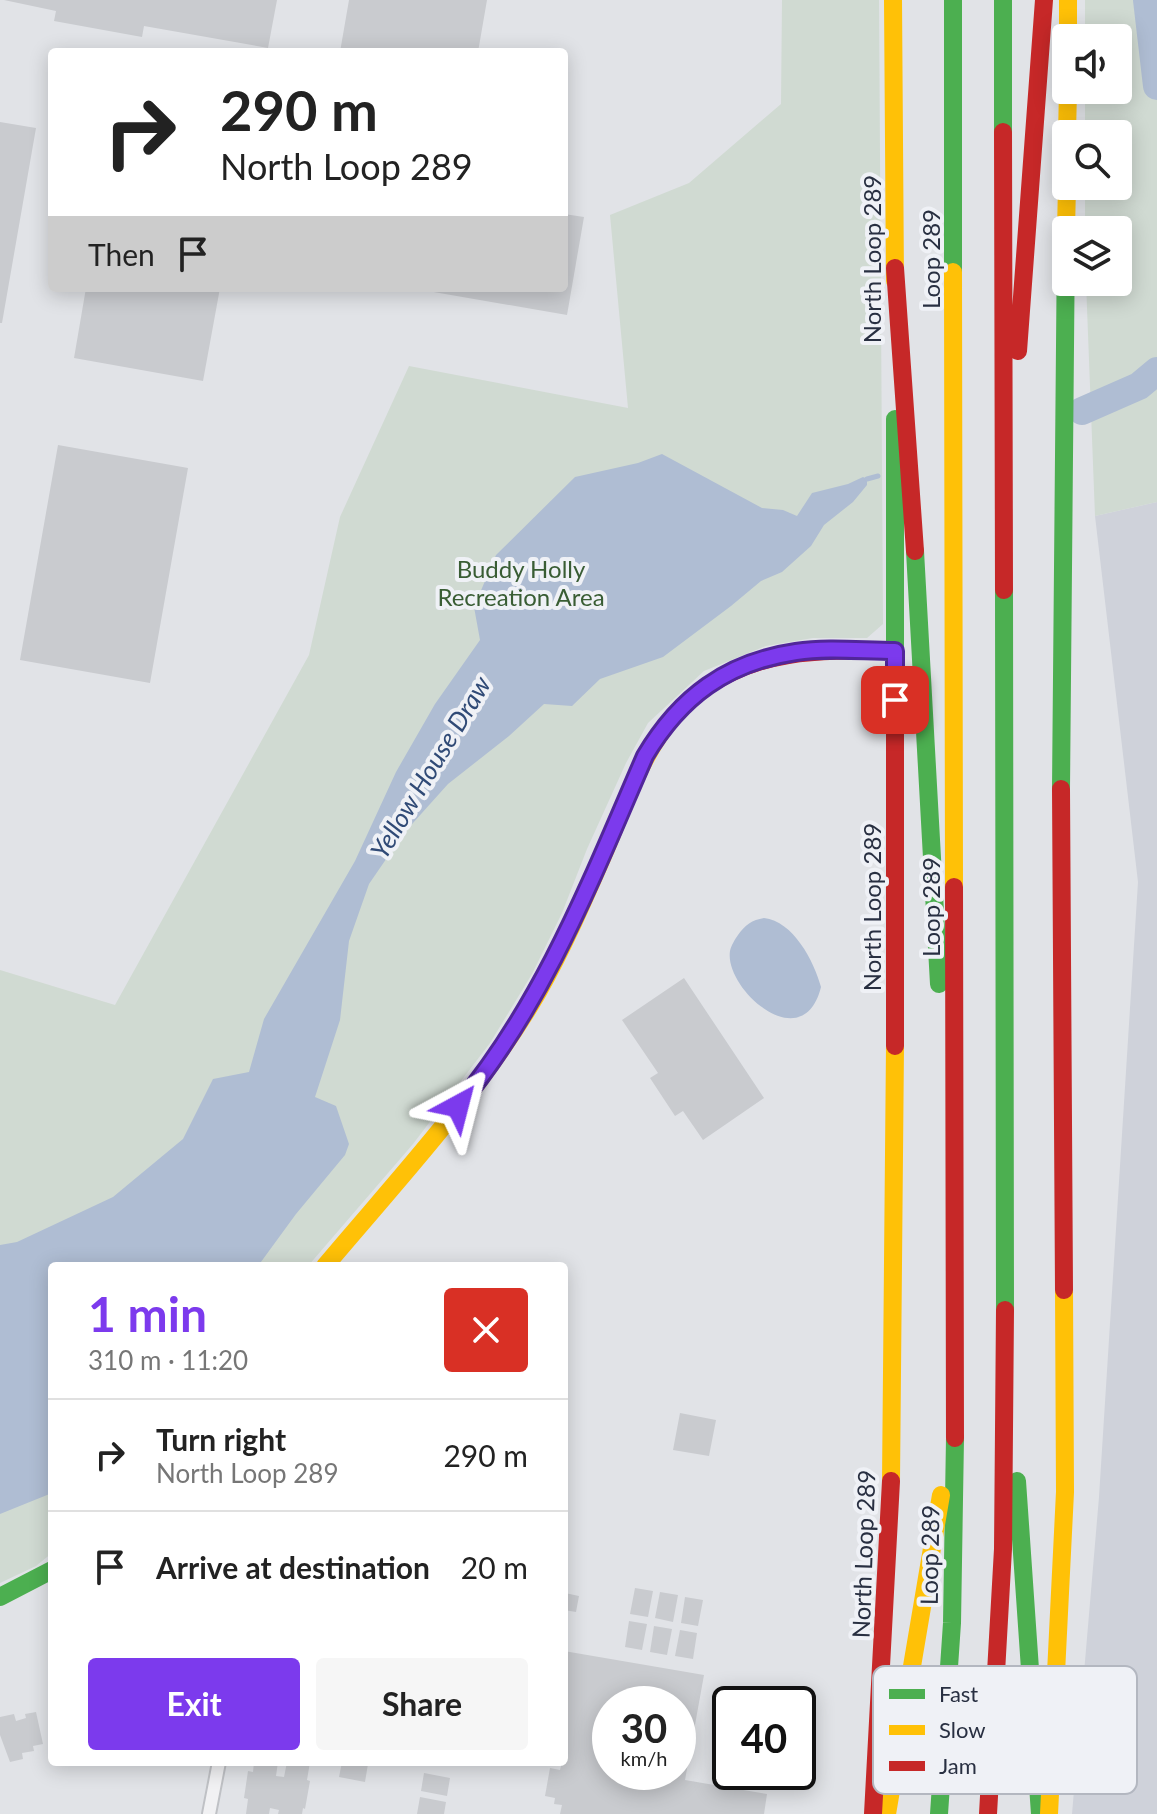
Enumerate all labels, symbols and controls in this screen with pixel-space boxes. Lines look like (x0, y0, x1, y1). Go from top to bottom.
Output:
map controls (1052, 24, 1132, 296)
button: sound (1052, 24, 1132, 104)
text: 290 m (220, 76, 378, 143)
icon: right (88, 80, 192, 184)
button: search (1052, 120, 1132, 200)
text: North Loop 289 (220, 144, 473, 188)
street label: North Loop 289 (857, 175, 886, 343)
street label: Loop 289 (916, 209, 945, 309)
button: layers (1052, 216, 1132, 296)
icon: arrive (171, 232, 215, 276)
text: Then (88, 236, 155, 272)
park label: Buddy Holly Recreation Area (437, 554, 605, 611)
pin (861, 666, 929, 734)
water label: Yellow House Draw (363, 669, 498, 864)
icon: arrive (873, 678, 917, 722)
street label: North Loop 289 (857, 823, 886, 991)
street label: Loop 289 (916, 857, 945, 957)
position arrow (416, 1064, 500, 1148)
text: 1 min (88, 1285, 207, 1342)
button: close (444, 1288, 528, 1372)
text: 310 m · 11:20 (88, 1344, 248, 1376)
text: Turn right (156, 1421, 286, 1457)
icon: right (88, 1433, 132, 1477)
text: 290 m (443, 1437, 528, 1473)
text: North Loop 289 (156, 1457, 339, 1489)
street label: North Loop 289 (846, 1469, 880, 1639)
street label: Loop 289 (914, 1505, 944, 1605)
icon: arrive (88, 1545, 132, 1589)
text: Arrive at destination (156, 1549, 430, 1585)
text: 20 m (461, 1549, 528, 1585)
button: Exit (88, 1658, 300, 1750)
button: Share (316, 1658, 528, 1750)
legend (873, 1666, 1137, 1794)
text: Fast (939, 1680, 978, 1707)
speed limit sign: 40 (712, 1686, 816, 1790)
text: 30 (621, 1704, 667, 1752)
text: Slow (939, 1716, 986, 1743)
text: km/h (621, 1746, 667, 1770)
text: Jam (939, 1752, 977, 1779)

